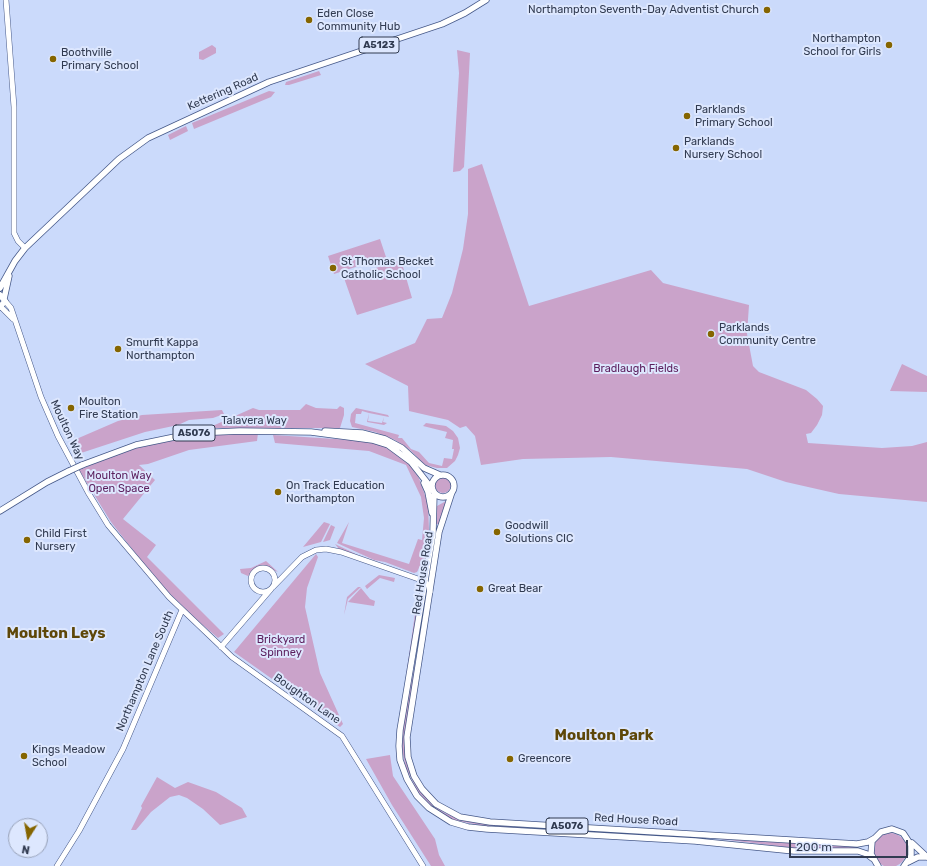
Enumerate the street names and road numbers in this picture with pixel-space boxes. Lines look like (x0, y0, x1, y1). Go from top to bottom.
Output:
road number: A5123 (359, 37, 399, 53)
street label: Kettering Road (186, 71, 260, 113)
street label: Moulton Way (47, 398, 87, 462)
street label: Talavera Way (221, 414, 287, 428)
road number: A5076 (173, 425, 215, 441)
street label: Red House Road (410, 531, 436, 615)
street label: Northampton Lane South (114, 609, 176, 733)
street label: Boughton Lane (271, 671, 343, 727)
street label: Red House Road (594, 811, 678, 829)
road number: A5076 (546, 818, 588, 834)

